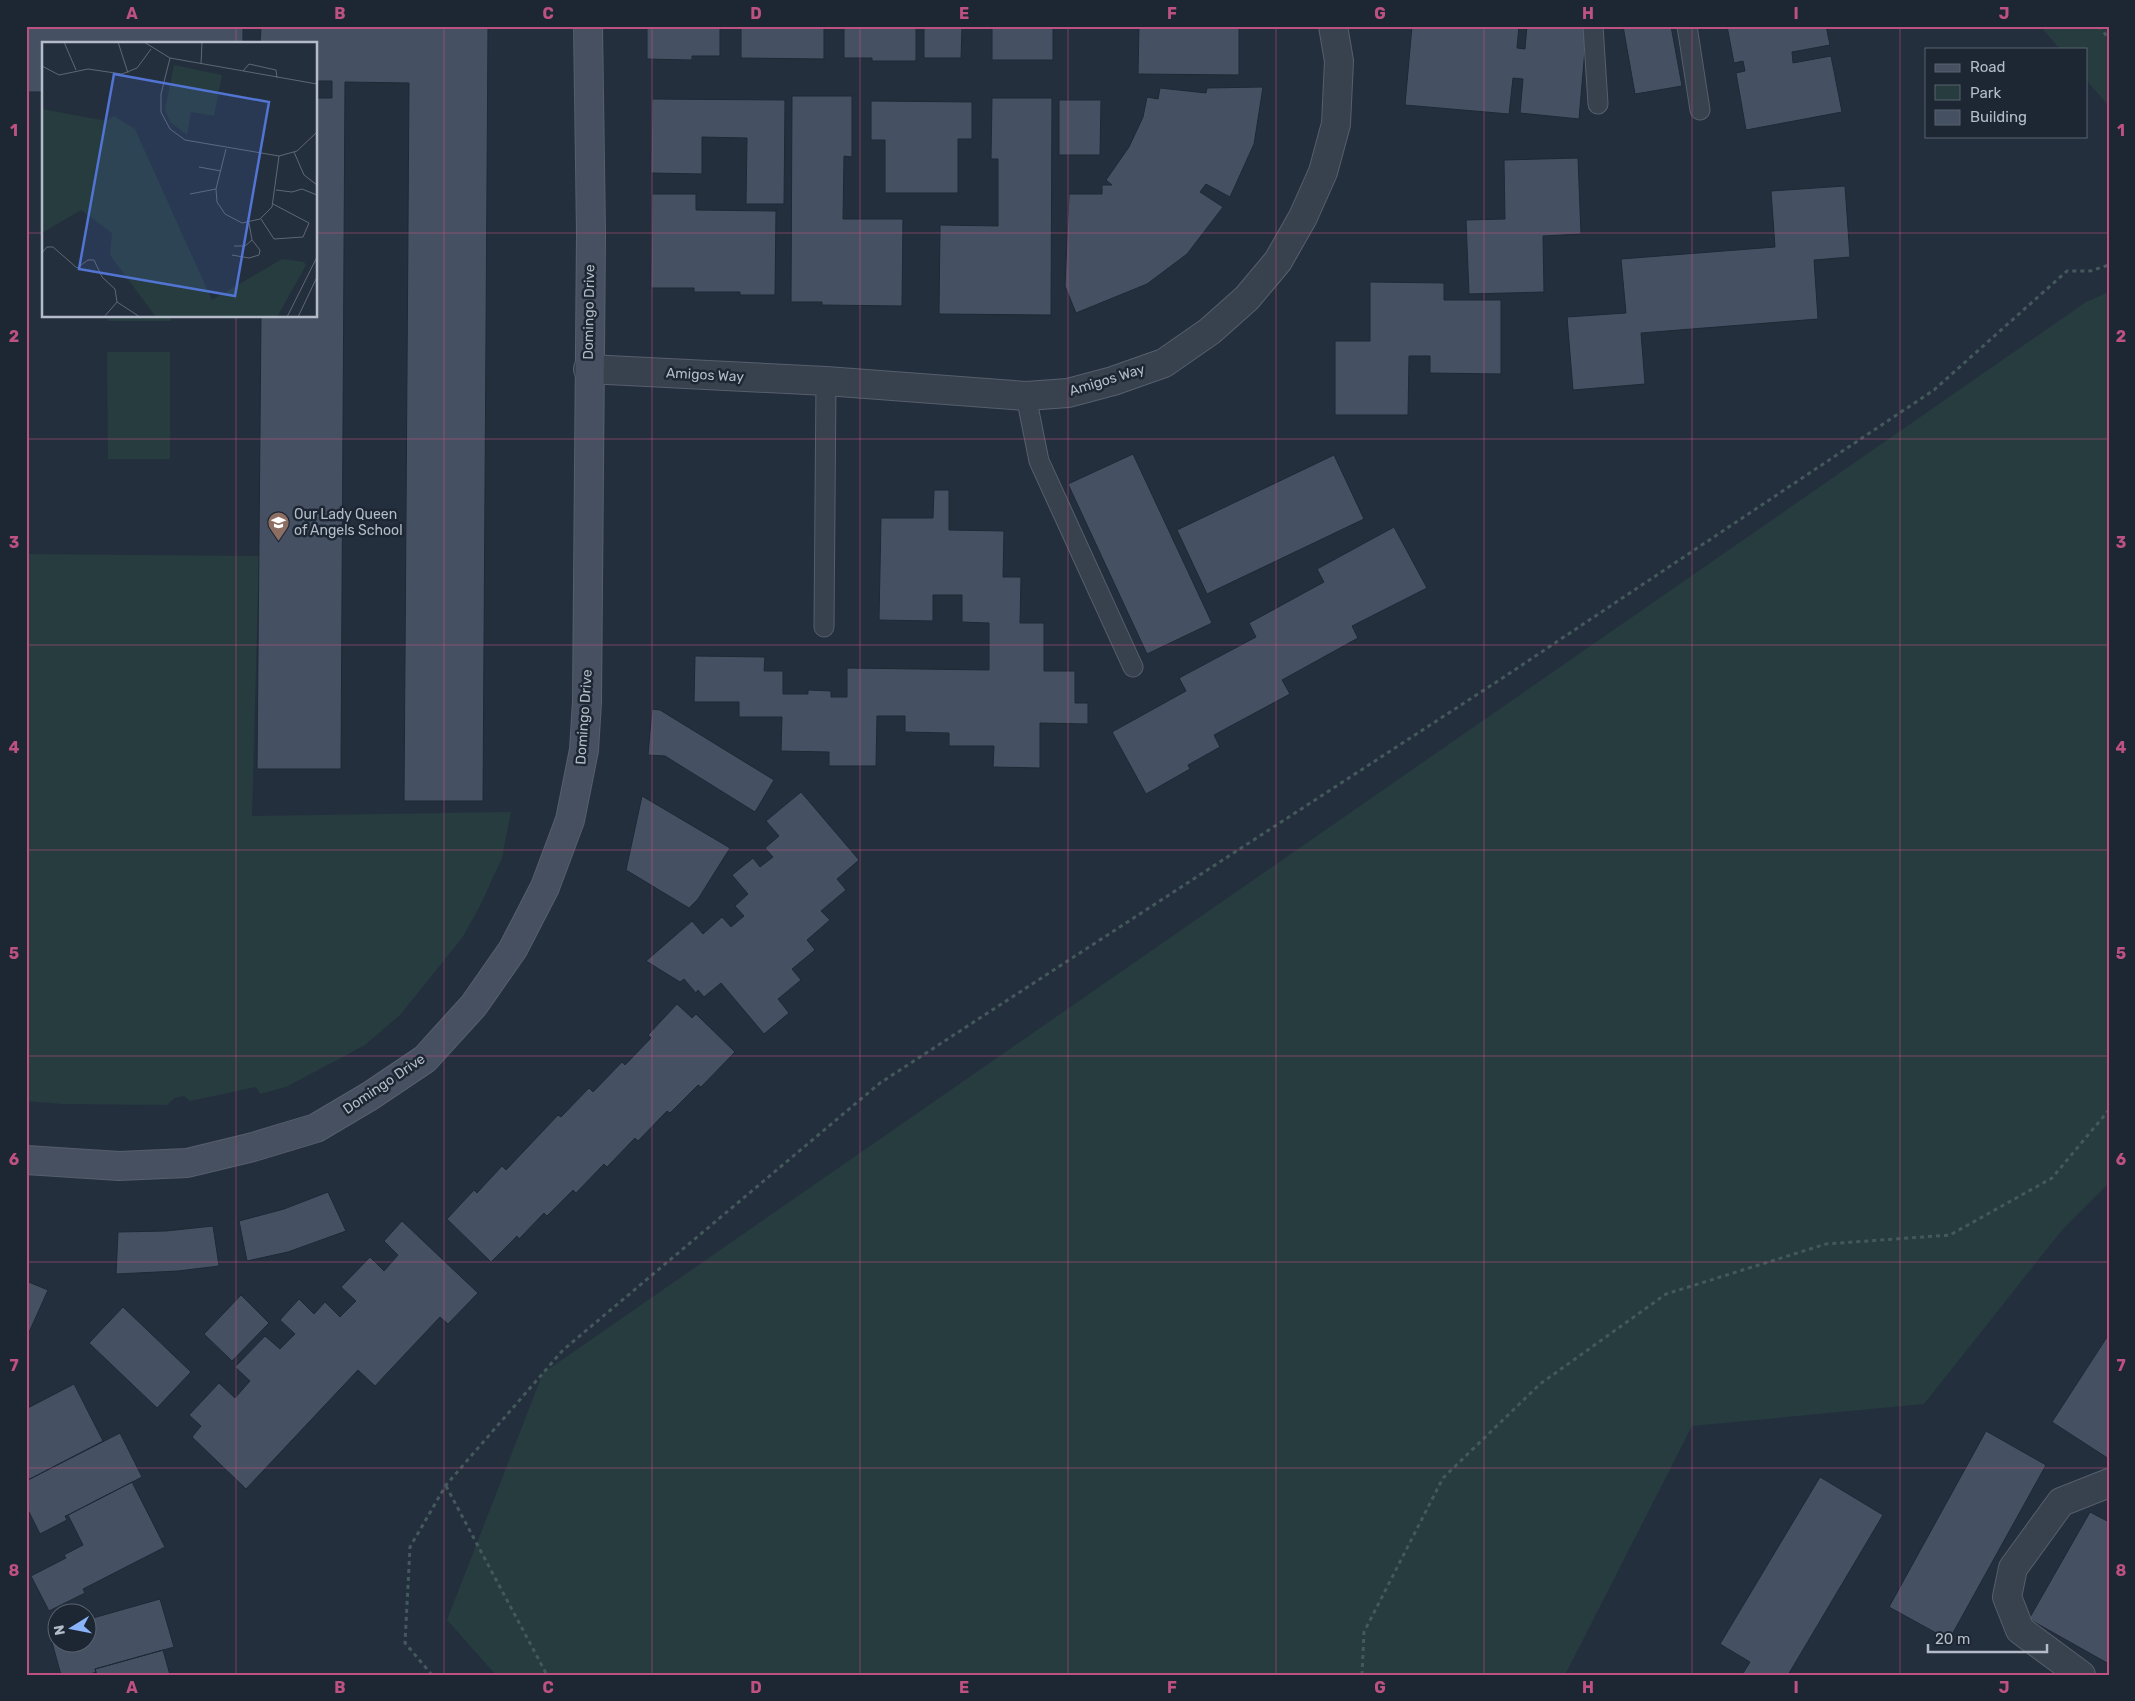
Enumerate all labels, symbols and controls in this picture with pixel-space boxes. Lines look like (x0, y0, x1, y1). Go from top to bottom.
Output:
text: A (126, 4, 138, 23)
text: B (334, 4, 346, 23)
text: C (542, 4, 554, 23)
text: D (750, 4, 762, 23)
text: E (959, 4, 969, 23)
text: F (1167, 4, 1177, 23)
text: G (1374, 4, 1386, 23)
text: H (1582, 4, 1594, 23)
text: I (1793, 4, 1799, 23)
text: J (1999, 4, 2009, 23)
inset map (42, 42, 318, 318)
legend (1925, 48, 2088, 138)
text: Road (1970, 58, 2006, 76)
text: Park (1970, 84, 2001, 102)
text: Building (1970, 108, 2027, 126)
text: 1 (10, 121, 18, 140)
text: 1 (2117, 121, 2125, 140)
street label: Domingo Drive (580, 264, 598, 360)
text: 2 (9, 327, 19, 346)
text: 2 (2116, 327, 2126, 346)
street label: Amigos Way (1067, 360, 1147, 400)
street label: Amigos Way (666, 364, 745, 386)
place label: Our Lady Queen of Angels School (294, 506, 403, 539)
school or university icon: Our Lady Queen of Angels School (266, 510, 290, 541)
text: 3 (9, 533, 19, 552)
text: 3 (2116, 533, 2126, 552)
street label: Domingo Drive (572, 669, 596, 765)
text: 4 (9, 738, 20, 757)
text: 4 (2116, 738, 2127, 757)
text: 5 (9, 944, 19, 963)
text: 5 (2116, 944, 2126, 963)
street label: Domingo Drive (340, 1050, 428, 1118)
text: 6 (9, 1150, 19, 1169)
text: 6 (2116, 1150, 2126, 1169)
text: 7 (9, 1356, 19, 1375)
text: 7 (2116, 1356, 2126, 1375)
text: 8 (9, 1561, 20, 1580)
text: 8 (2116, 1561, 2127, 1580)
north arrow (48, 1604, 98, 1654)
scale bar (1928, 1621, 2046, 1653)
text: N (50, 1624, 69, 1637)
text: 20 m (1935, 1630, 1970, 1648)
text: A (126, 1678, 138, 1697)
text: B (334, 1678, 346, 1697)
text: C (542, 1678, 554, 1697)
text: D (750, 1678, 762, 1697)
text: E (959, 1678, 969, 1697)
text: F (1167, 1678, 1177, 1697)
text: G (1374, 1678, 1386, 1697)
text: H (1582, 1678, 1594, 1697)
text: I (1793, 1678, 1799, 1697)
text: J (1999, 1678, 2009, 1697)

